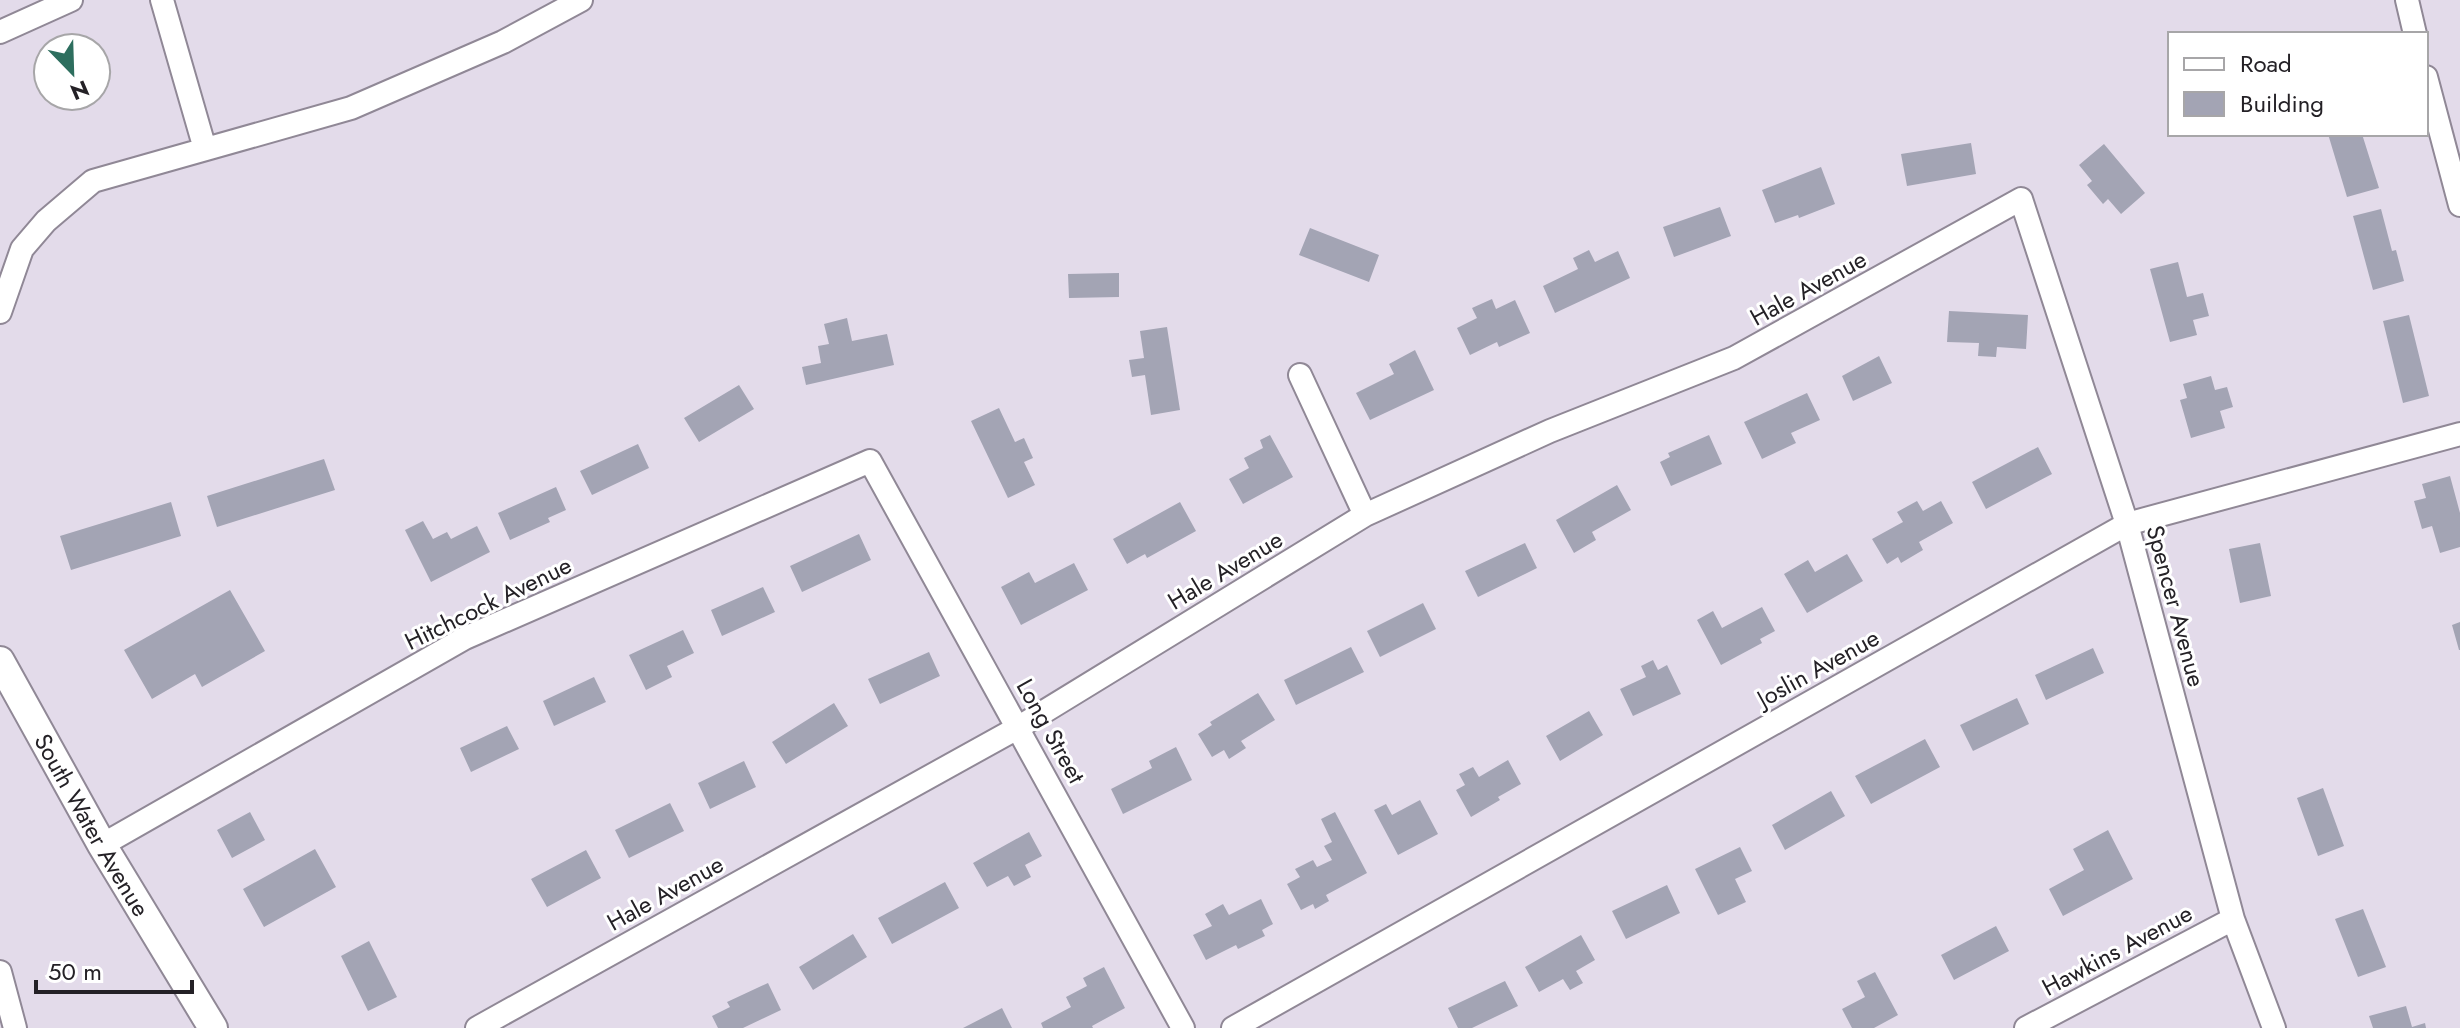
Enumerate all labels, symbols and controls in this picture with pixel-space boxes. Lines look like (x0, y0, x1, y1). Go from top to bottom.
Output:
north arrow (32, 32, 112, 112)
legend (2168, 32, 2428, 136)
text: Road (2240, 46, 2292, 81)
text: N (66, 72, 94, 109)
text: Building (2240, 86, 2324, 121)
street label: Hale Avenue (1743, 242, 1873, 334)
street label: Spencer Avenue (2138, 521, 2214, 691)
street label: Hale Avenue (1161, 522, 1289, 618)
street label: Hitchcock Avenue (399, 547, 577, 659)
street label: Joslin Avenue (1748, 620, 1885, 717)
street label: Long Street (1008, 672, 1094, 790)
street label: South Water Avenue (26, 727, 159, 923)
street label: Hale Avenue (600, 847, 730, 939)
street label: Hawkins Avenue (2036, 896, 2198, 1004)
scale bar (36, 944, 192, 994)
text: 50 m (48, 954, 102, 989)

